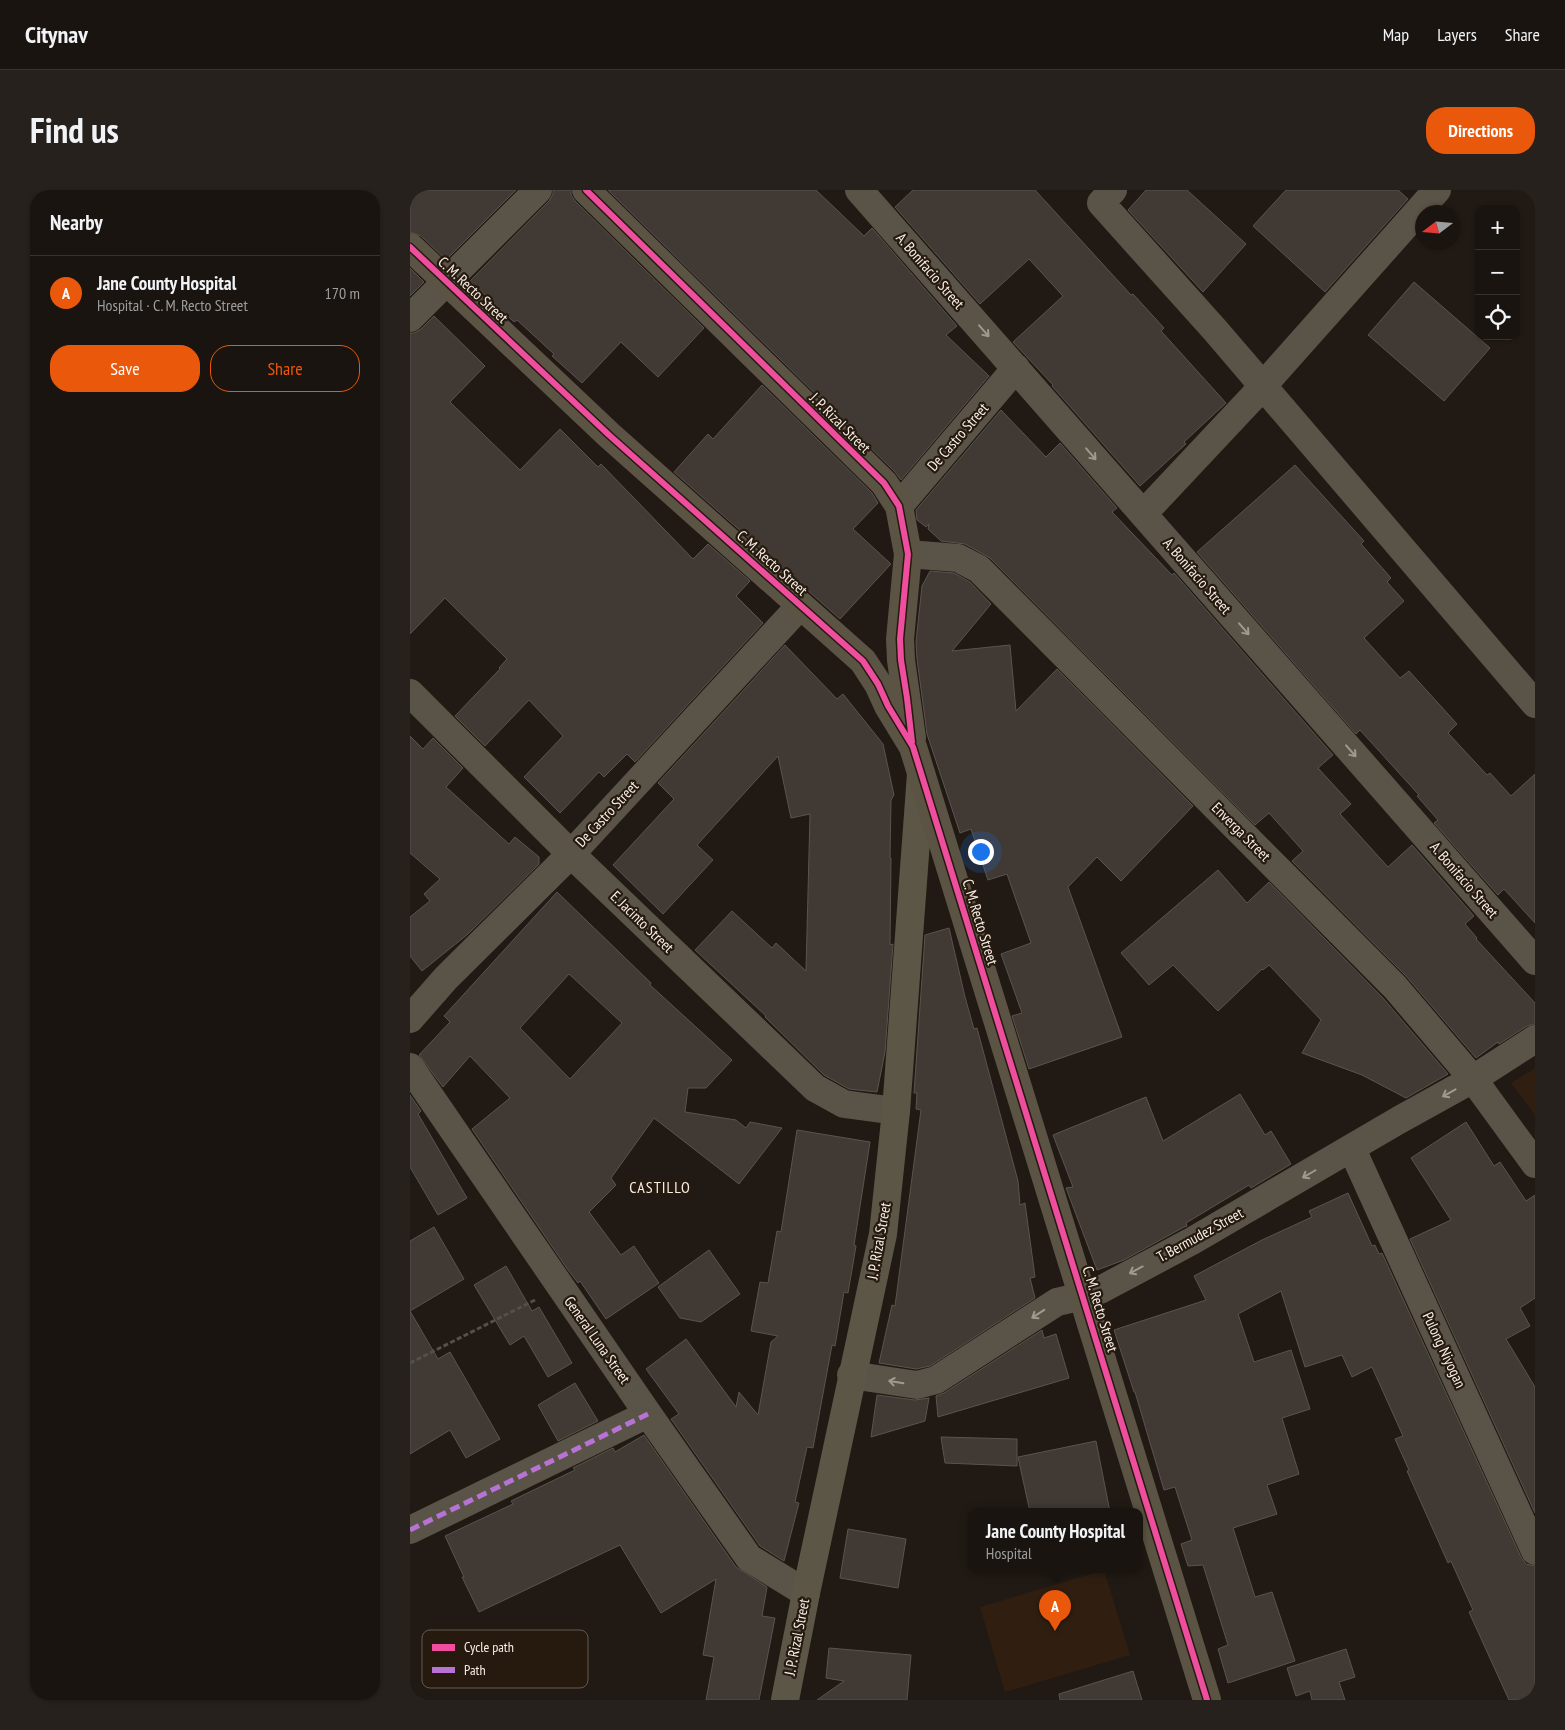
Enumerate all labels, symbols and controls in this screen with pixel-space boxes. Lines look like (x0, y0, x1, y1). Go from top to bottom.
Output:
text: Citynav (25, 19, 88, 50)
text: Map (1383, 23, 1409, 46)
text: Layers (1437, 23, 1477, 46)
text: Share (1505, 23, 1540, 46)
text: Find us (30, 107, 119, 153)
button: Directions (1426, 107, 1535, 154)
north arrow (1415, 205, 1460, 250)
map controls (1475, 205, 1520, 340)
button: + (1475, 205, 1520, 250)
text: Nearby (50, 209, 103, 236)
street label: A. Bonifacio Street (892, 229, 969, 313)
button: − (1475, 250, 1520, 295)
street label: C. M. Recto Street (434, 252, 512, 327)
text: Jane County Hospital (97, 271, 236, 295)
text: A (62, 283, 70, 303)
text: 170 m (325, 283, 360, 303)
text: Hospital · C. M. Recto Street (97, 295, 248, 315)
button: locate (1475, 295, 1520, 340)
one-way arrow (978, 325, 990, 338)
button: Save (50, 345, 200, 392)
button: Share (210, 345, 360, 392)
street label: J. P. Rizal Street (805, 388, 875, 457)
street label: De Castro Street (923, 399, 992, 475)
one-way arrow (1085, 447, 1096, 460)
street label: C. M. Recto Street (733, 526, 812, 599)
street label: A. Bonifacio Street (1159, 534, 1236, 618)
one-way arrow (1238, 623, 1249, 636)
one-way arrow (1345, 745, 1357, 758)
street label: De Castro Street (571, 776, 642, 851)
street label: Enverga Street (1208, 798, 1275, 865)
street label: A. Bonifacio Street (1426, 838, 1503, 922)
your location (968, 839, 994, 865)
street label: C. M. Recto Street (958, 877, 1003, 967)
street label: E. Jacinto Street (607, 887, 678, 957)
one-way arrow (1443, 1088, 1457, 1098)
one-way arrow (1302, 1169, 1316, 1179)
district label: CASTILLO (629, 1177, 691, 1197)
street label: J. P. Rizal Street (862, 1201, 895, 1282)
street label: T. Bermudez Street (1153, 1203, 1246, 1266)
street label: C. M. Recto Street (1078, 1264, 1123, 1354)
one-way arrow (1130, 1266, 1144, 1276)
street label: General Luna Street (560, 1292, 635, 1387)
street label: Pulong Niyogan (1419, 1309, 1470, 1391)
one-way arrow (1032, 1310, 1046, 1320)
one-way arrow (888, 1377, 904, 1387)
popup (968, 1508, 1143, 1573)
text: Jane County Hospital (986, 1519, 1125, 1543)
text: Hospital (986, 1543, 1032, 1563)
pin: A (1039, 1590, 1071, 1631)
street label: J. P. Rizal Street (780, 1597, 813, 1678)
legend (422, 1630, 588, 1688)
text: Cycle path (464, 1638, 514, 1656)
text: Path (464, 1661, 486, 1679)

